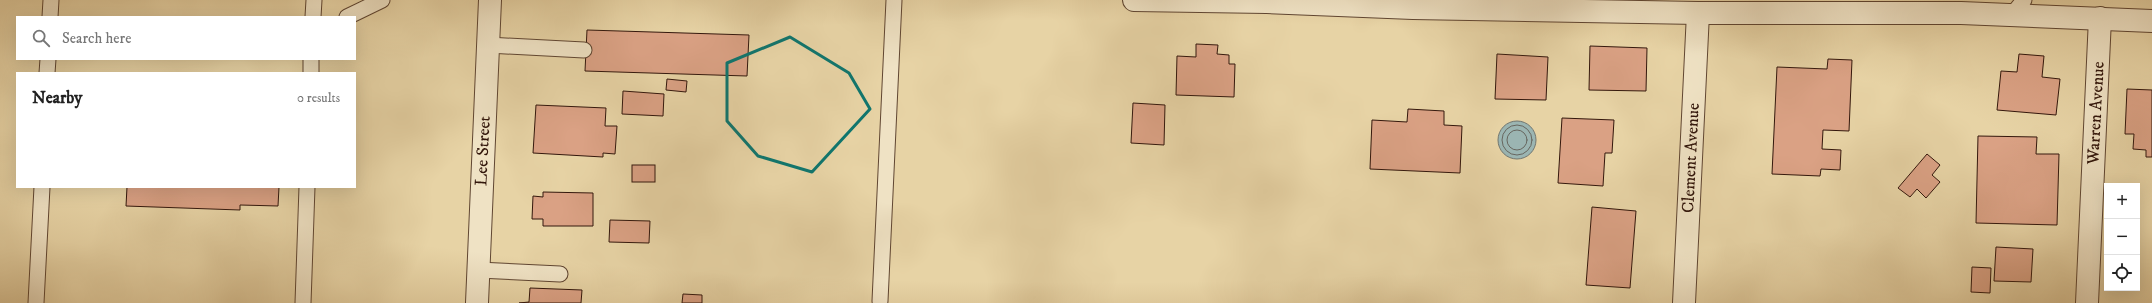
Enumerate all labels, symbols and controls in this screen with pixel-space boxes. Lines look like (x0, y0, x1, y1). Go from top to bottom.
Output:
search box (16, 16, 356, 60)
icon: search (30, 27, 52, 49)
text: Search here (62, 29, 131, 48)
street label: Warren Avenue (2082, 61, 2110, 166)
text: Nearby (32, 87, 82, 109)
text: 0 results (297, 90, 340, 106)
street label: Clement Avenue (1677, 102, 1705, 214)
street label: Lee Street (470, 115, 496, 187)
map controls (2104, 183, 2140, 291)
button: + (2104, 183, 2140, 219)
button: − (2104, 219, 2140, 255)
button: locate (2104, 255, 2140, 291)

